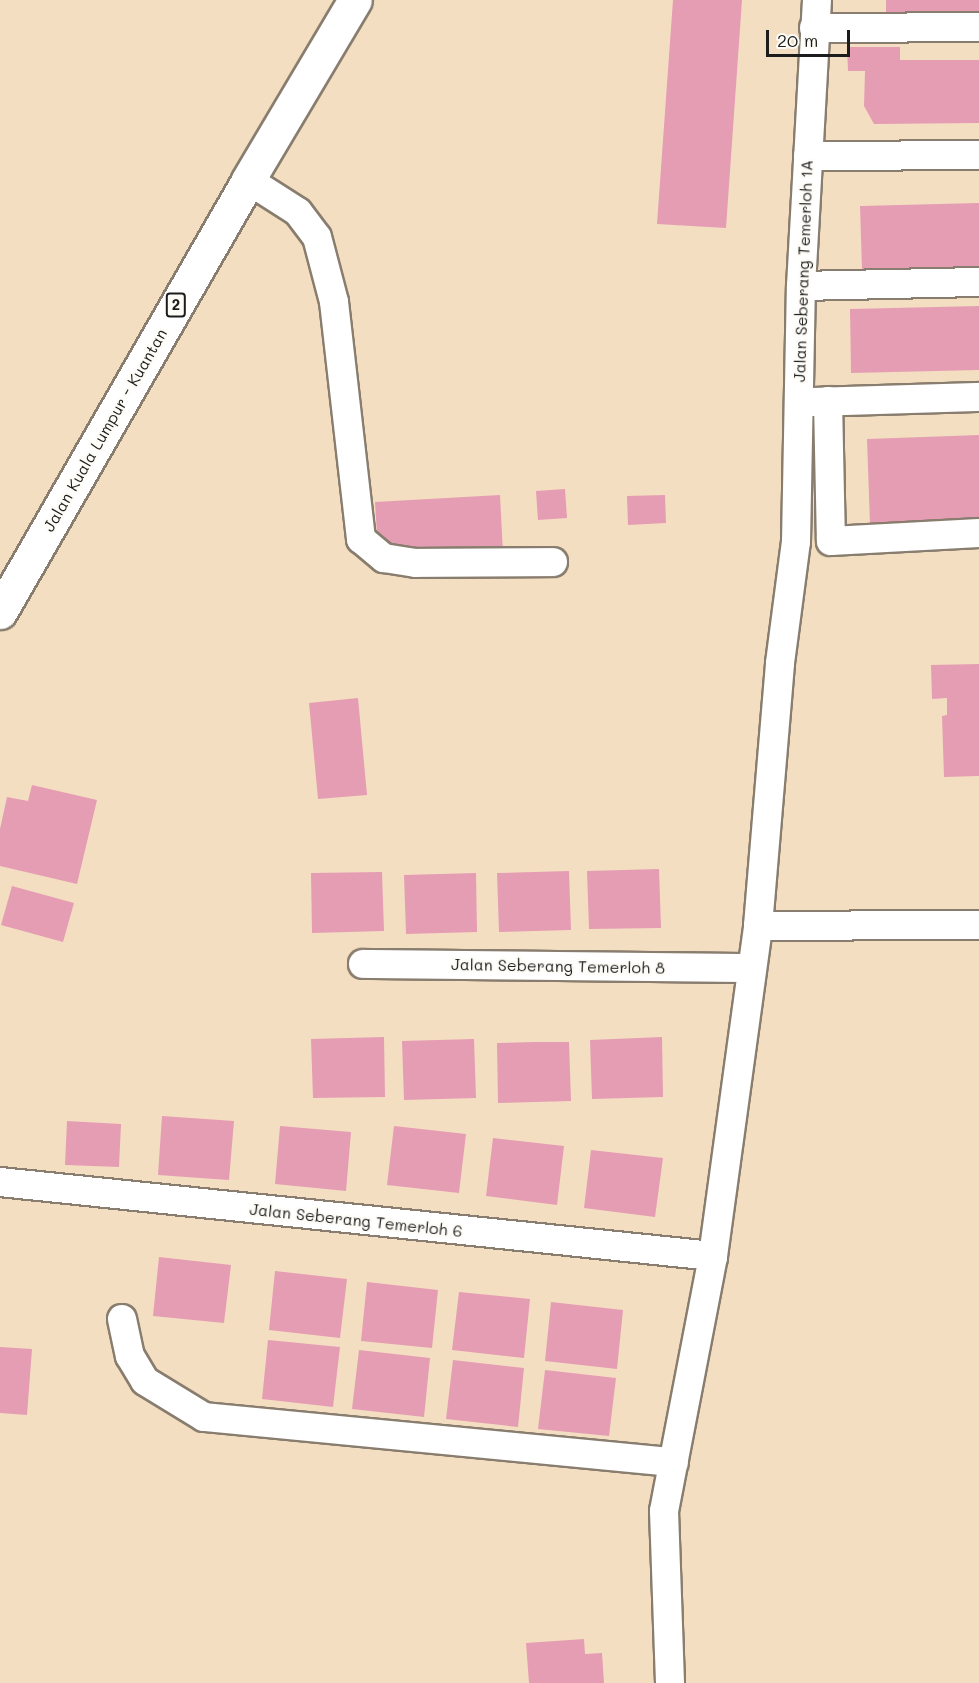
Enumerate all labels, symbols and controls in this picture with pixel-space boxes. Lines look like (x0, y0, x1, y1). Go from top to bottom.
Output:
scale bar (769, 18, 853, 56)
text: 20 m (777, 28, 818, 52)
street label: Jalan Seberang Temerloh 1A (790, 160, 816, 382)
road number: 2 (166, 293, 186, 317)
street label: Jalan Kuala Lumpur - Kuantan (39, 325, 171, 535)
street label: Jalan Seberang Temerloh 8 (451, 955, 665, 977)
street label: Jalan Seberang Temerloh 6 (249, 1199, 463, 1241)

